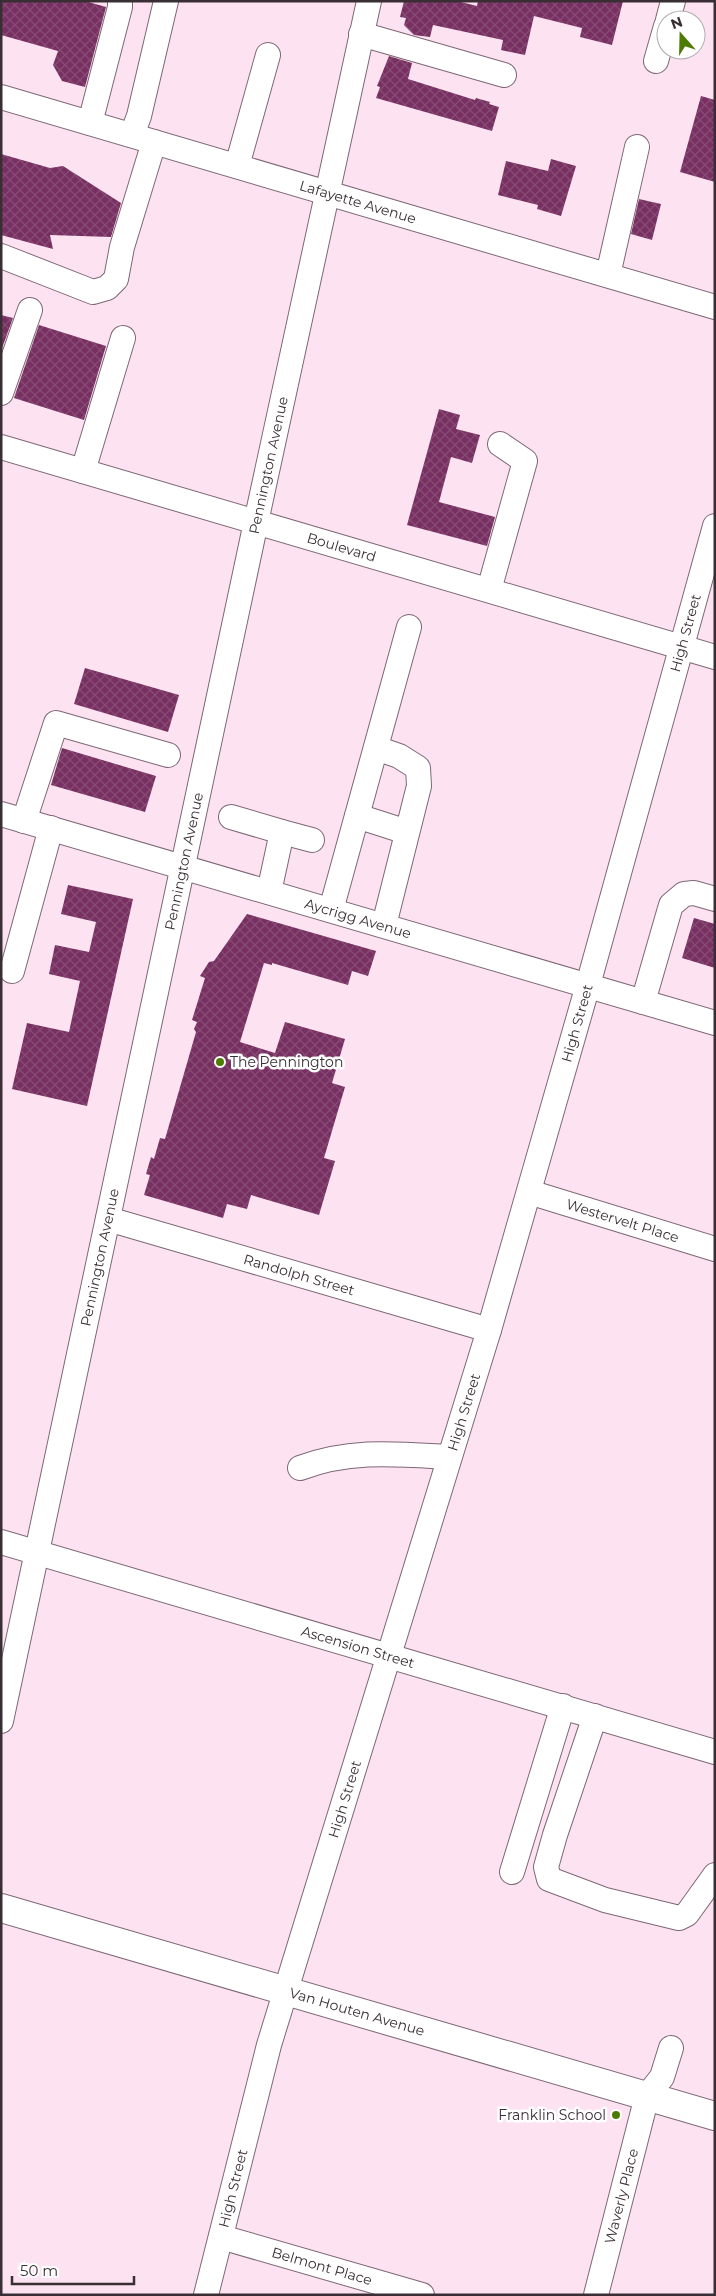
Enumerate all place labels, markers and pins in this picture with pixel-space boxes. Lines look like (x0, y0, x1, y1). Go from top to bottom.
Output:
place label: The Pennington (230, 1053, 343, 1071)
marker: The Pennington (214, 1056, 226, 1068)
place label: Franklin School (498, 2106, 606, 2124)
marker: Franklin School (610, 2109, 622, 2121)

